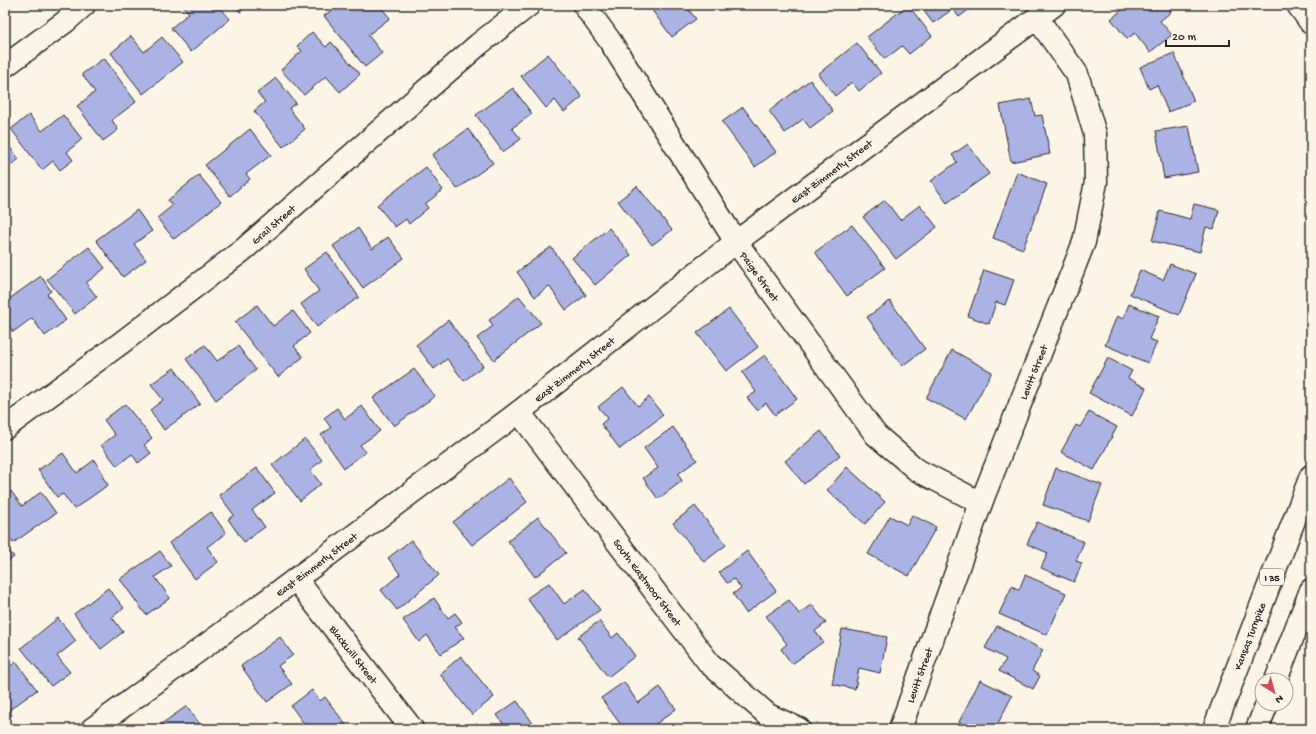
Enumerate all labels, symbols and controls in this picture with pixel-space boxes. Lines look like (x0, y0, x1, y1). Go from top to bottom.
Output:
scale bar (1166, 22, 1229, 48)
text: 20 m (1172, 31, 1197, 45)
street label: East Zimmerly Street (789, 137, 876, 207)
street label: Grail Street (250, 202, 300, 248)
street label: Paige Street (736, 249, 781, 306)
street label: East Zimmerly Street (533, 335, 619, 406)
street label: Levitt Street (1018, 342, 1052, 402)
street label: East Zimmerly Street (274, 530, 361, 600)
street label: South Eastmoor Street (610, 537, 684, 630)
road number: I 35 (1260, 569, 1284, 585)
street label: Kansas Turnpike (1233, 601, 1269, 672)
street label: Blackwill Street (325, 623, 380, 688)
street label: Levitt Street (905, 645, 937, 705)
north arrow (1254, 672, 1294, 712)
text: N (1272, 691, 1285, 705)

